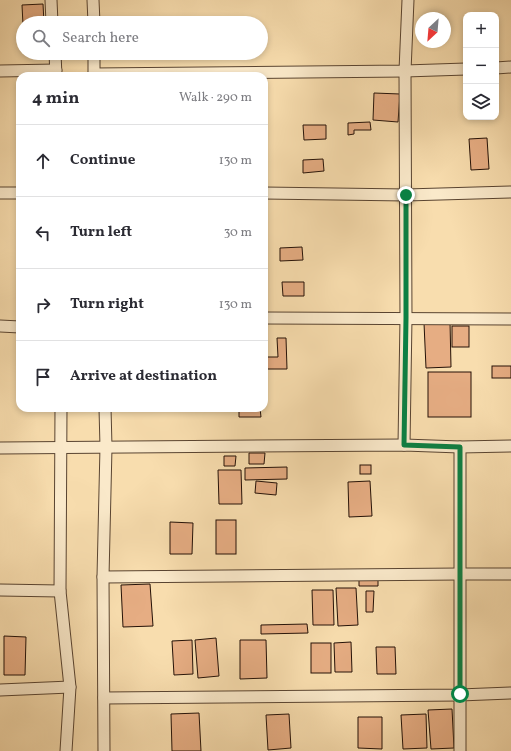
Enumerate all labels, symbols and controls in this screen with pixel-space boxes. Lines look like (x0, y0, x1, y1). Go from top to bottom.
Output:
north arrow (415, 12, 451, 48)
map controls (463, 12, 499, 120)
button: + (463, 12, 499, 48)
search box (16, 16, 268, 60)
icon: search (30, 27, 52, 49)
text: Search here (62, 28, 139, 49)
button: − (463, 48, 499, 84)
button: layers (463, 84, 499, 120)
text: 4 min (32, 87, 79, 110)
text: Walk · 290 m (179, 89, 252, 107)
icon: ahead (32, 150, 54, 172)
text: Continue (70, 150, 135, 171)
text: 130 m (219, 152, 252, 170)
route end (397, 186, 415, 204)
icon: left (32, 222, 54, 244)
text: Turn left (70, 222, 132, 243)
text: 30 m (224, 224, 252, 242)
icon: right (32, 294, 54, 316)
text: Turn right (70, 294, 144, 315)
text: 130 m (219, 296, 252, 314)
icon: arrive (32, 366, 54, 388)
text: Arrive at destination (70, 366, 217, 387)
route start (451, 685, 469, 703)

